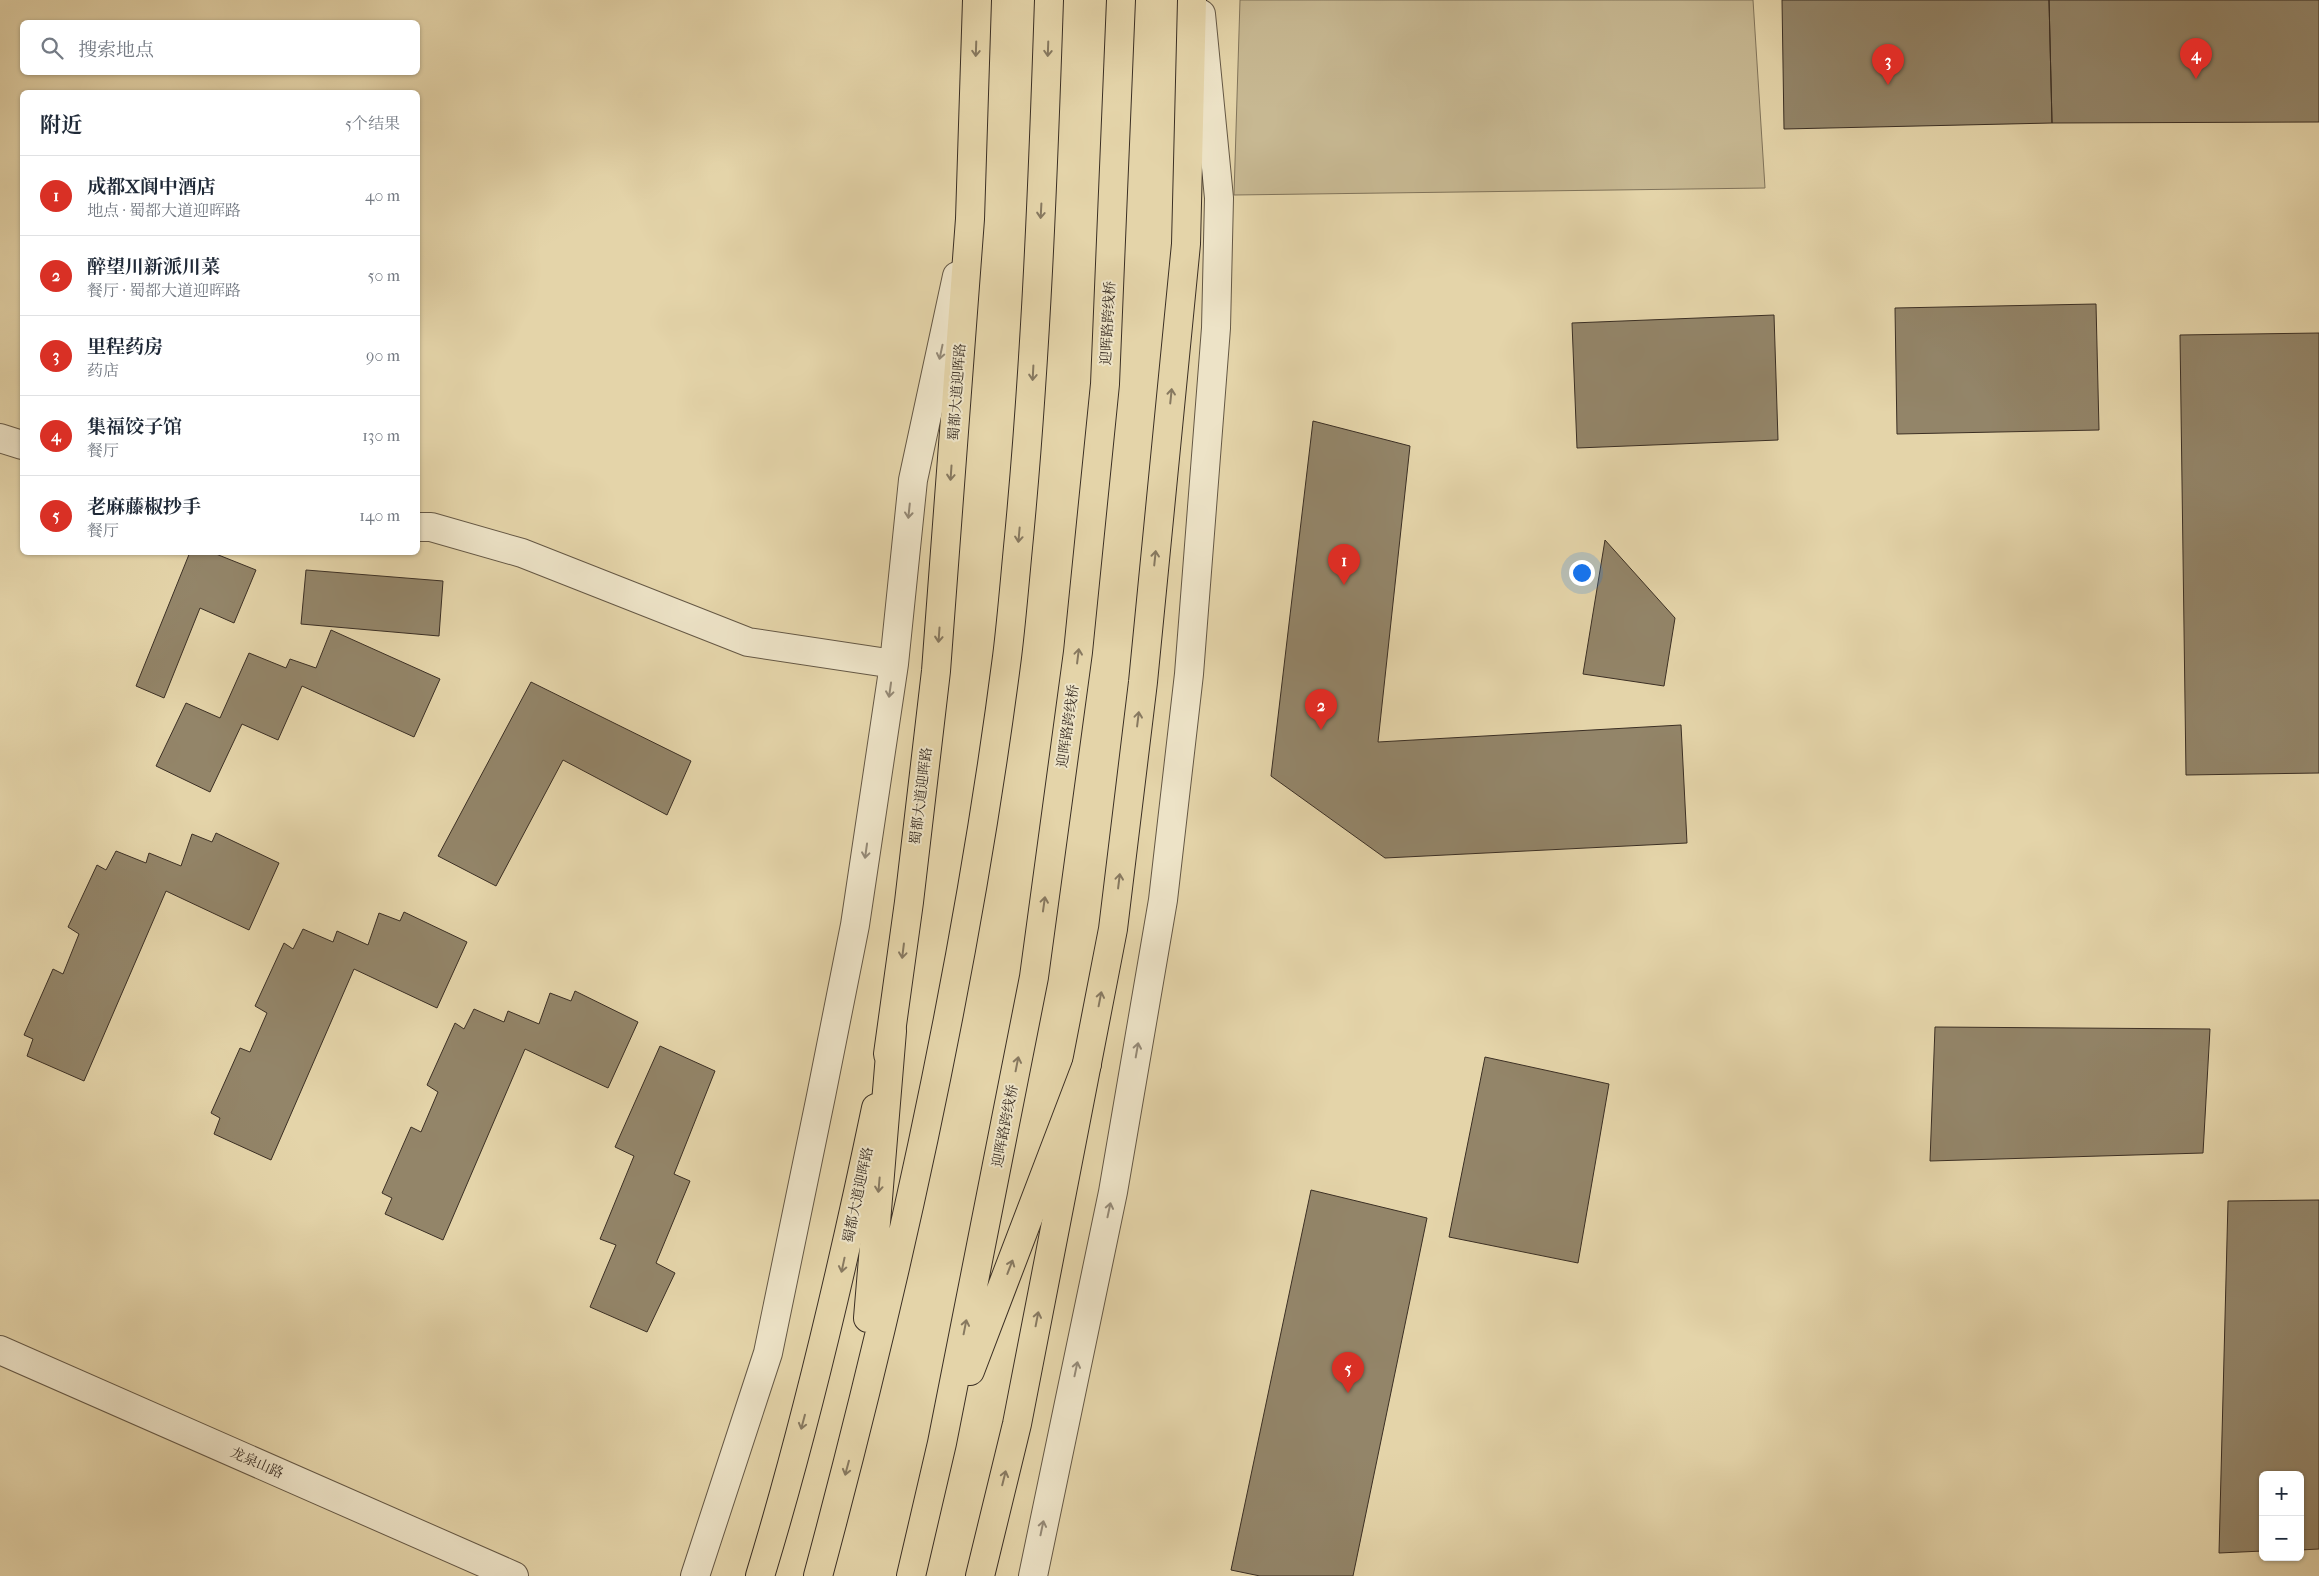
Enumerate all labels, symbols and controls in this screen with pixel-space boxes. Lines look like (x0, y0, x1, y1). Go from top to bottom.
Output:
search box (20, 20, 420, 75)
icon: search (38, 34, 66, 62)
pin: 4 (2180, 38, 2212, 79)
text: 搜索地点 (78, 39, 154, 61)
one-way arrow (971, 40, 980, 56)
one-way arrow (1043, 40, 1053, 56)
pin: 3 (1872, 44, 1904, 85)
text: 附近 (40, 113, 82, 137)
text: 5个结果 (345, 114, 400, 133)
text: 成都X阆中酒店 (87, 176, 216, 198)
text: 1 (53, 186, 59, 205)
text: 40 m (365, 186, 400, 205)
text: 地点 · 蜀都大道迎晖路 (87, 201, 241, 220)
one-way arrow (1037, 203, 1046, 219)
text: 醉望川新派川菜 (87, 256, 220, 278)
text: 2 (52, 266, 60, 285)
text: 50 m (368, 266, 400, 285)
text: 餐厅 · 蜀都大道迎晖路 (87, 281, 241, 300)
street label: 迎晖路跨线桥 (1097, 281, 1119, 365)
text: 里程药房 (87, 336, 163, 358)
one-way arrow (936, 343, 945, 359)
street label: 蜀都大道迎晖路 (945, 343, 969, 441)
text: 3 (53, 346, 59, 365)
text: 90 m (366, 346, 400, 365)
text: 药店 (87, 361, 119, 380)
one-way arrow (1028, 365, 1037, 381)
one-way arrow (1166, 388, 1176, 404)
text: 集福饺子馆 (87, 416, 182, 438)
text: 4 (51, 426, 61, 445)
text: 130 m (362, 426, 400, 445)
text: 餐厅 (87, 441, 119, 460)
one-way arrow (946, 465, 955, 481)
text: 老麻藤椒抄手 (87, 496, 201, 518)
one-way arrow (904, 503, 914, 519)
text: 5 (53, 506, 59, 525)
text: 140 m (359, 506, 400, 525)
text: 餐厅 (87, 521, 119, 540)
one-way arrow (1014, 527, 1024, 543)
pin: 1 (1328, 544, 1360, 585)
one-way arrow (1150, 550, 1160, 566)
your location (1569, 560, 1595, 586)
one-way arrow (934, 627, 943, 643)
one-way arrow (1073, 649, 1083, 665)
one-way arrow (884, 681, 894, 697)
street label: 迎晖路跨线桥 (1054, 683, 1082, 769)
pin: 2 (1305, 689, 1337, 730)
one-way arrow (1133, 712, 1143, 728)
street label: 蜀都大道迎晖路 (907, 746, 935, 846)
one-way arrow (861, 842, 871, 858)
one-way arrow (1114, 873, 1124, 889)
one-way arrow (1039, 896, 1049, 912)
one-way arrow (898, 942, 908, 958)
one-way arrow (1095, 992, 1105, 1008)
one-way arrow (1133, 1043, 1143, 1059)
one-way arrow (1013, 1057, 1022, 1073)
street label: 迎晖路跨线桥 (989, 1083, 1021, 1169)
street label: 蜀都大道迎晖路 (839, 1145, 877, 1245)
one-way arrow (875, 1176, 884, 1192)
one-way arrow (1105, 1203, 1114, 1219)
one-way arrow (838, 1257, 847, 1273)
one-way arrow (1006, 1260, 1015, 1275)
one-way arrow (1033, 1311, 1042, 1327)
one-way arrow (961, 1319, 971, 1335)
pin: 5 (1332, 1352, 1364, 1393)
one-way arrow (1071, 1362, 1081, 1378)
one-way arrow (798, 1414, 807, 1430)
street label: 龙泉山路 (228, 1444, 286, 1482)
one-way arrow (842, 1460, 851, 1476)
one-way arrow (1000, 1470, 1009, 1486)
map controls (2259, 1471, 2304, 1561)
button: + (2259, 1471, 2304, 1516)
button: − (2259, 1516, 2304, 1561)
one-way arrow (1038, 1521, 1048, 1537)

